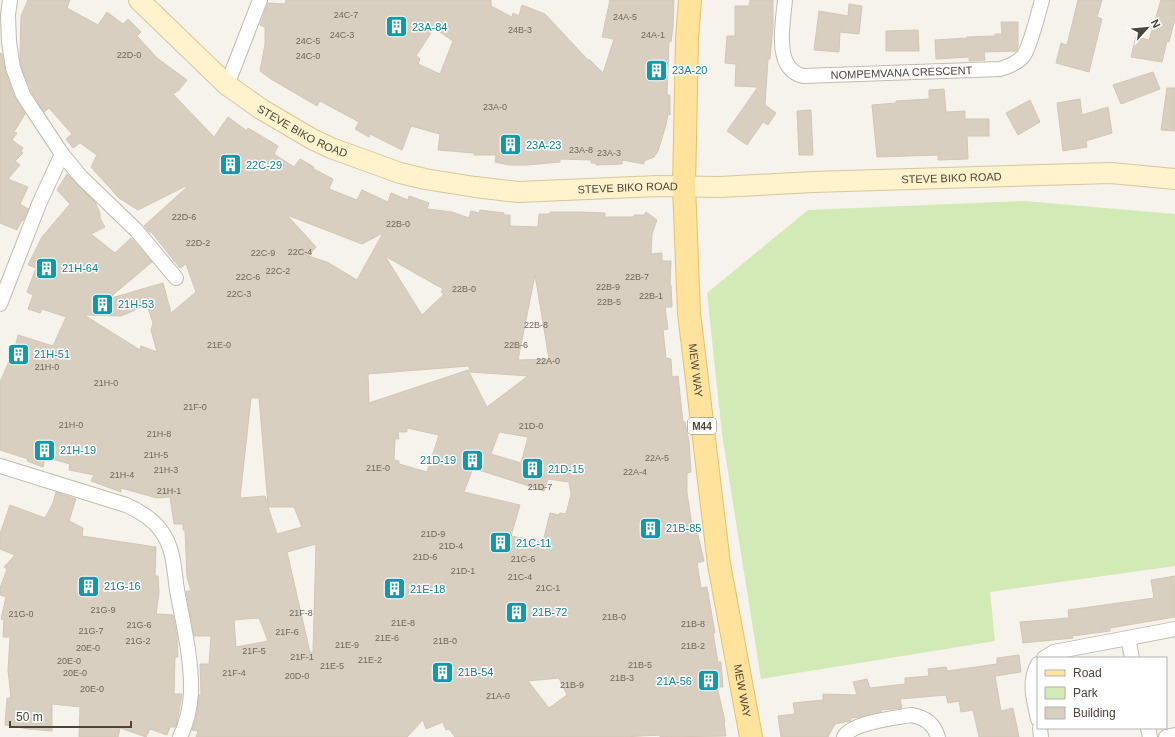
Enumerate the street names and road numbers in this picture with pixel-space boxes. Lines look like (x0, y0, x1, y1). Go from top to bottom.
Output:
street label: NOMPEMVANA CRESCENT (830, 64, 973, 81)
street label: STEVE BIKO ROAD (255, 102, 349, 159)
street label: STEVE BIKO ROAD (901, 170, 1002, 185)
street label: STEVE BIKO ROAD (577, 180, 678, 195)
street label: MEW WAY (687, 343, 705, 398)
road number: M44 (688, 418, 716, 434)
street label: MEW WAY (732, 663, 753, 719)

